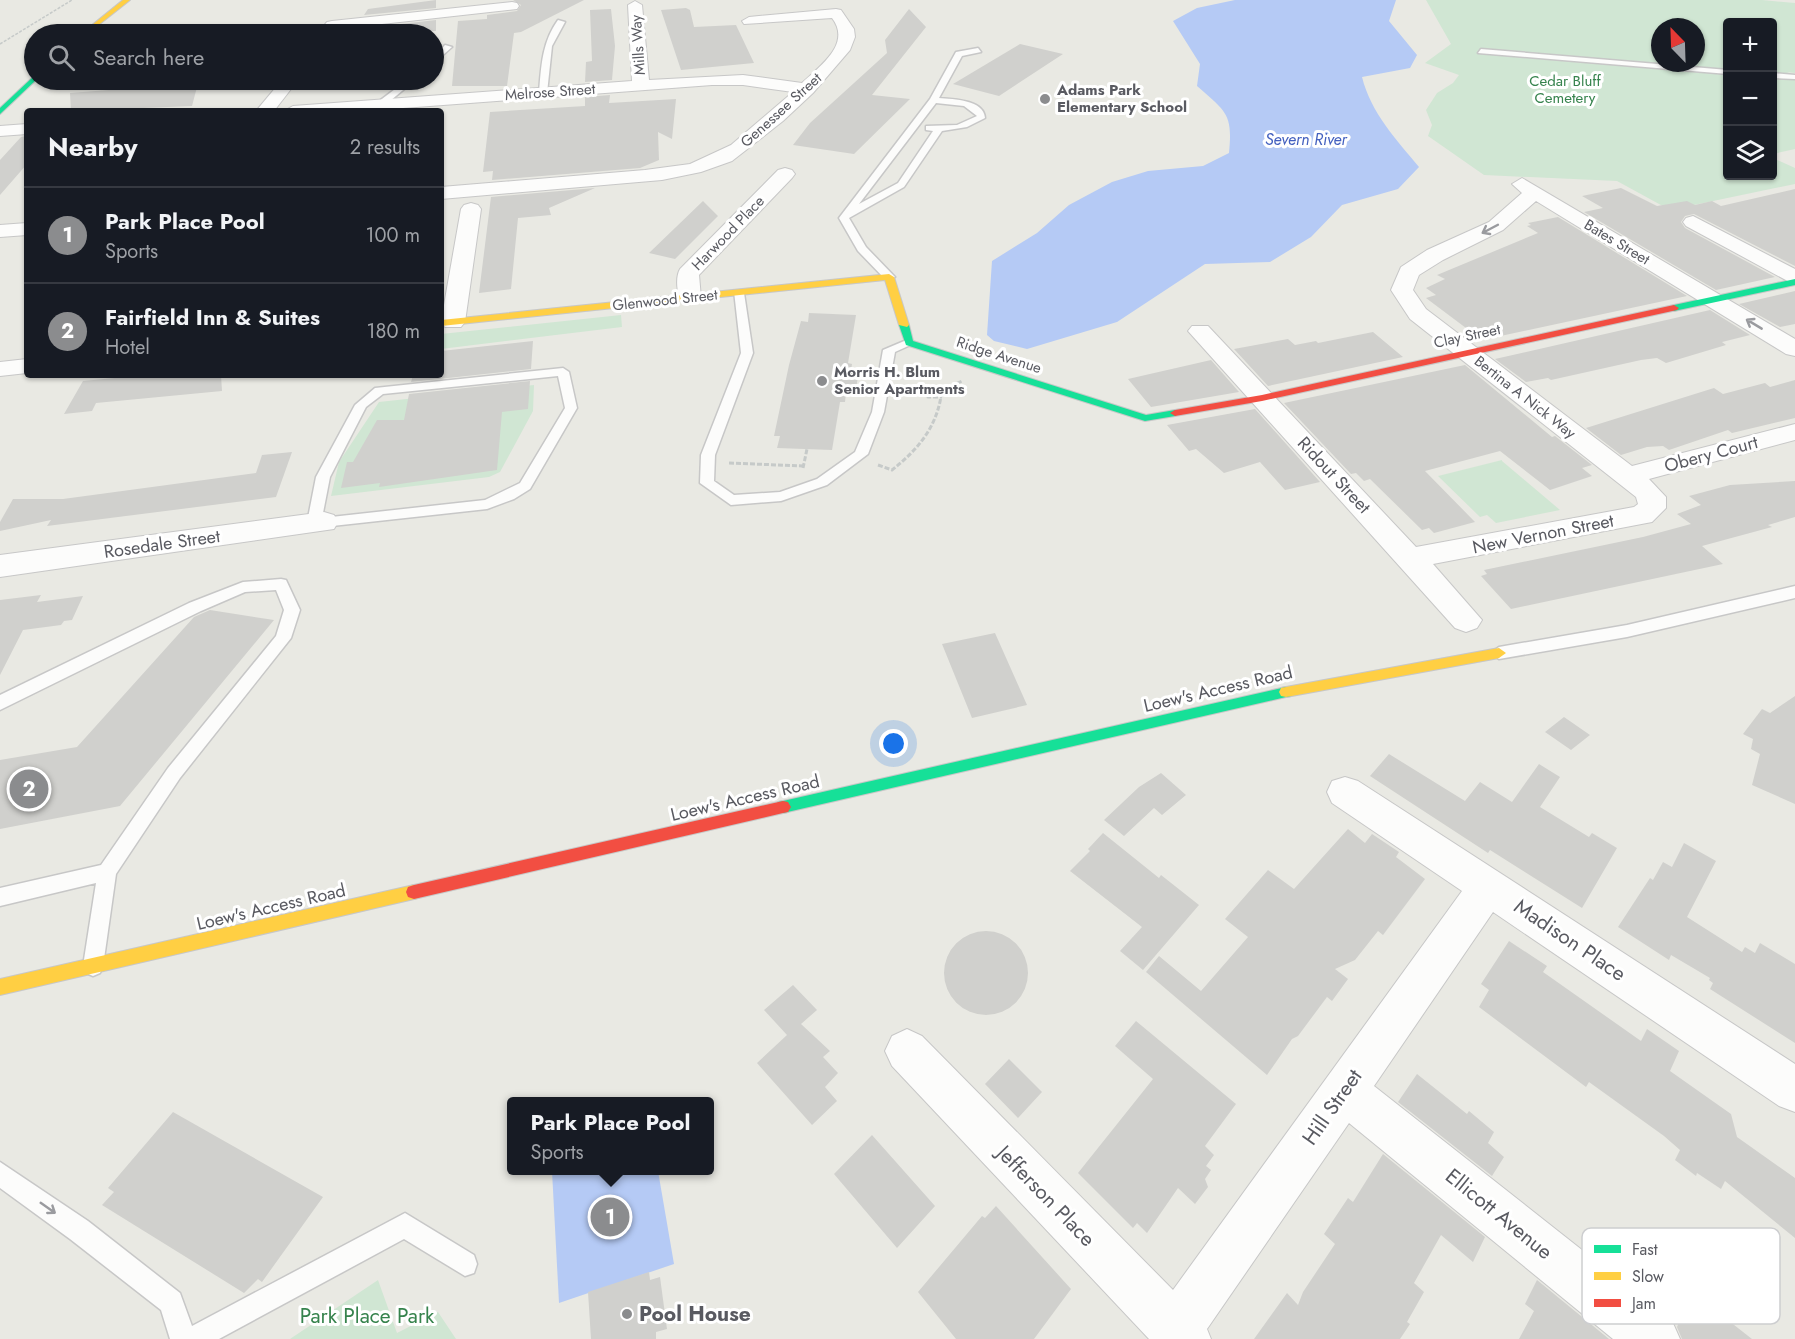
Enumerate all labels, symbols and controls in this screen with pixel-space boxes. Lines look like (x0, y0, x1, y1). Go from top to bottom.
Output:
street label: Mills Way (625, 14, 651, 76)
north arrow (1651, 18, 1705, 72)
map controls (1723, 18, 1777, 180)
button: + (1723, 18, 1777, 72)
search box (24, 24, 444, 90)
icon: search (45, 41, 78, 74)
text: Search here (93, 41, 204, 73)
street label: Genessee Street (735, 67, 827, 153)
park label: Cedar Bluff Cemetery (1529, 70, 1602, 109)
button: − (1723, 72, 1777, 126)
street label: Melrose Street (504, 78, 596, 106)
place label: Adams Park Elementary School (1056, 79, 1187, 118)
marker: Adams Park Elementary School (1038, 92, 1052, 106)
button: layers (1723, 126, 1777, 180)
text: Nearby (48, 128, 137, 166)
water label: Severn River (1265, 128, 1349, 151)
text: 2 results (350, 133, 420, 162)
street label: Harwood Place (686, 190, 770, 275)
text: Park Place Pool (105, 205, 265, 237)
street label: Bates Street (1580, 214, 1654, 270)
text: 1 (62, 221, 73, 250)
text: 100 m (365, 221, 420, 250)
one-way arrow (1481, 223, 1499, 235)
text: Sports (105, 237, 158, 266)
street label: Glenwood Street (611, 283, 719, 316)
text: Fairfield Inn & Suites (105, 301, 320, 333)
text: 2 (61, 317, 74, 346)
text: 180 m (366, 317, 420, 346)
street label: Clay Street (1432, 318, 1503, 354)
one-way arrow (1746, 318, 1763, 330)
street label: Ridge Avenue (954, 331, 1045, 379)
text: Hotel (105, 333, 150, 362)
street label: Bertina A Nick Way (1470, 350, 1581, 444)
place label: Morris H. Blum Senior Apartments (834, 361, 965, 400)
marker: Morris H. Blum Senior Apartments (815, 374, 829, 388)
street label: Obery Court (1661, 429, 1761, 479)
street label: Ridout Street (1291, 431, 1377, 520)
street label: New Vernon Street (1470, 507, 1617, 560)
street label: Rosedale Street (102, 523, 222, 565)
street label: Loew's Access Road (1141, 659, 1295, 719)
your location (879, 729, 908, 758)
pin: 2 (9, 766, 48, 812)
street label: Loew's Access Road (668, 768, 822, 828)
street label: Loew's Access Road (194, 877, 348, 937)
street label: Madison Place (1508, 891, 1632, 989)
street label: Hill Street (1295, 1063, 1369, 1151)
popup (507, 1097, 714, 1175)
text: Park Place Pool (531, 1106, 690, 1138)
street label: Jefferson Place (988, 1137, 1102, 1253)
text: Sports (531, 1138, 584, 1167)
street label: Ellicott Avenue (1439, 1161, 1559, 1267)
pin: 1 (590, 1194, 630, 1240)
one-way arrow (39, 1202, 55, 1214)
legend (1582, 1228, 1780, 1324)
text: Fast (1632, 1238, 1658, 1261)
text: Slow (1632, 1265, 1664, 1288)
text: Jam (1630, 1292, 1656, 1315)
place label: Pool House (639, 1299, 751, 1329)
park label: Park Place Park (300, 1301, 435, 1331)
marker: Pool House (620, 1307, 634, 1321)

